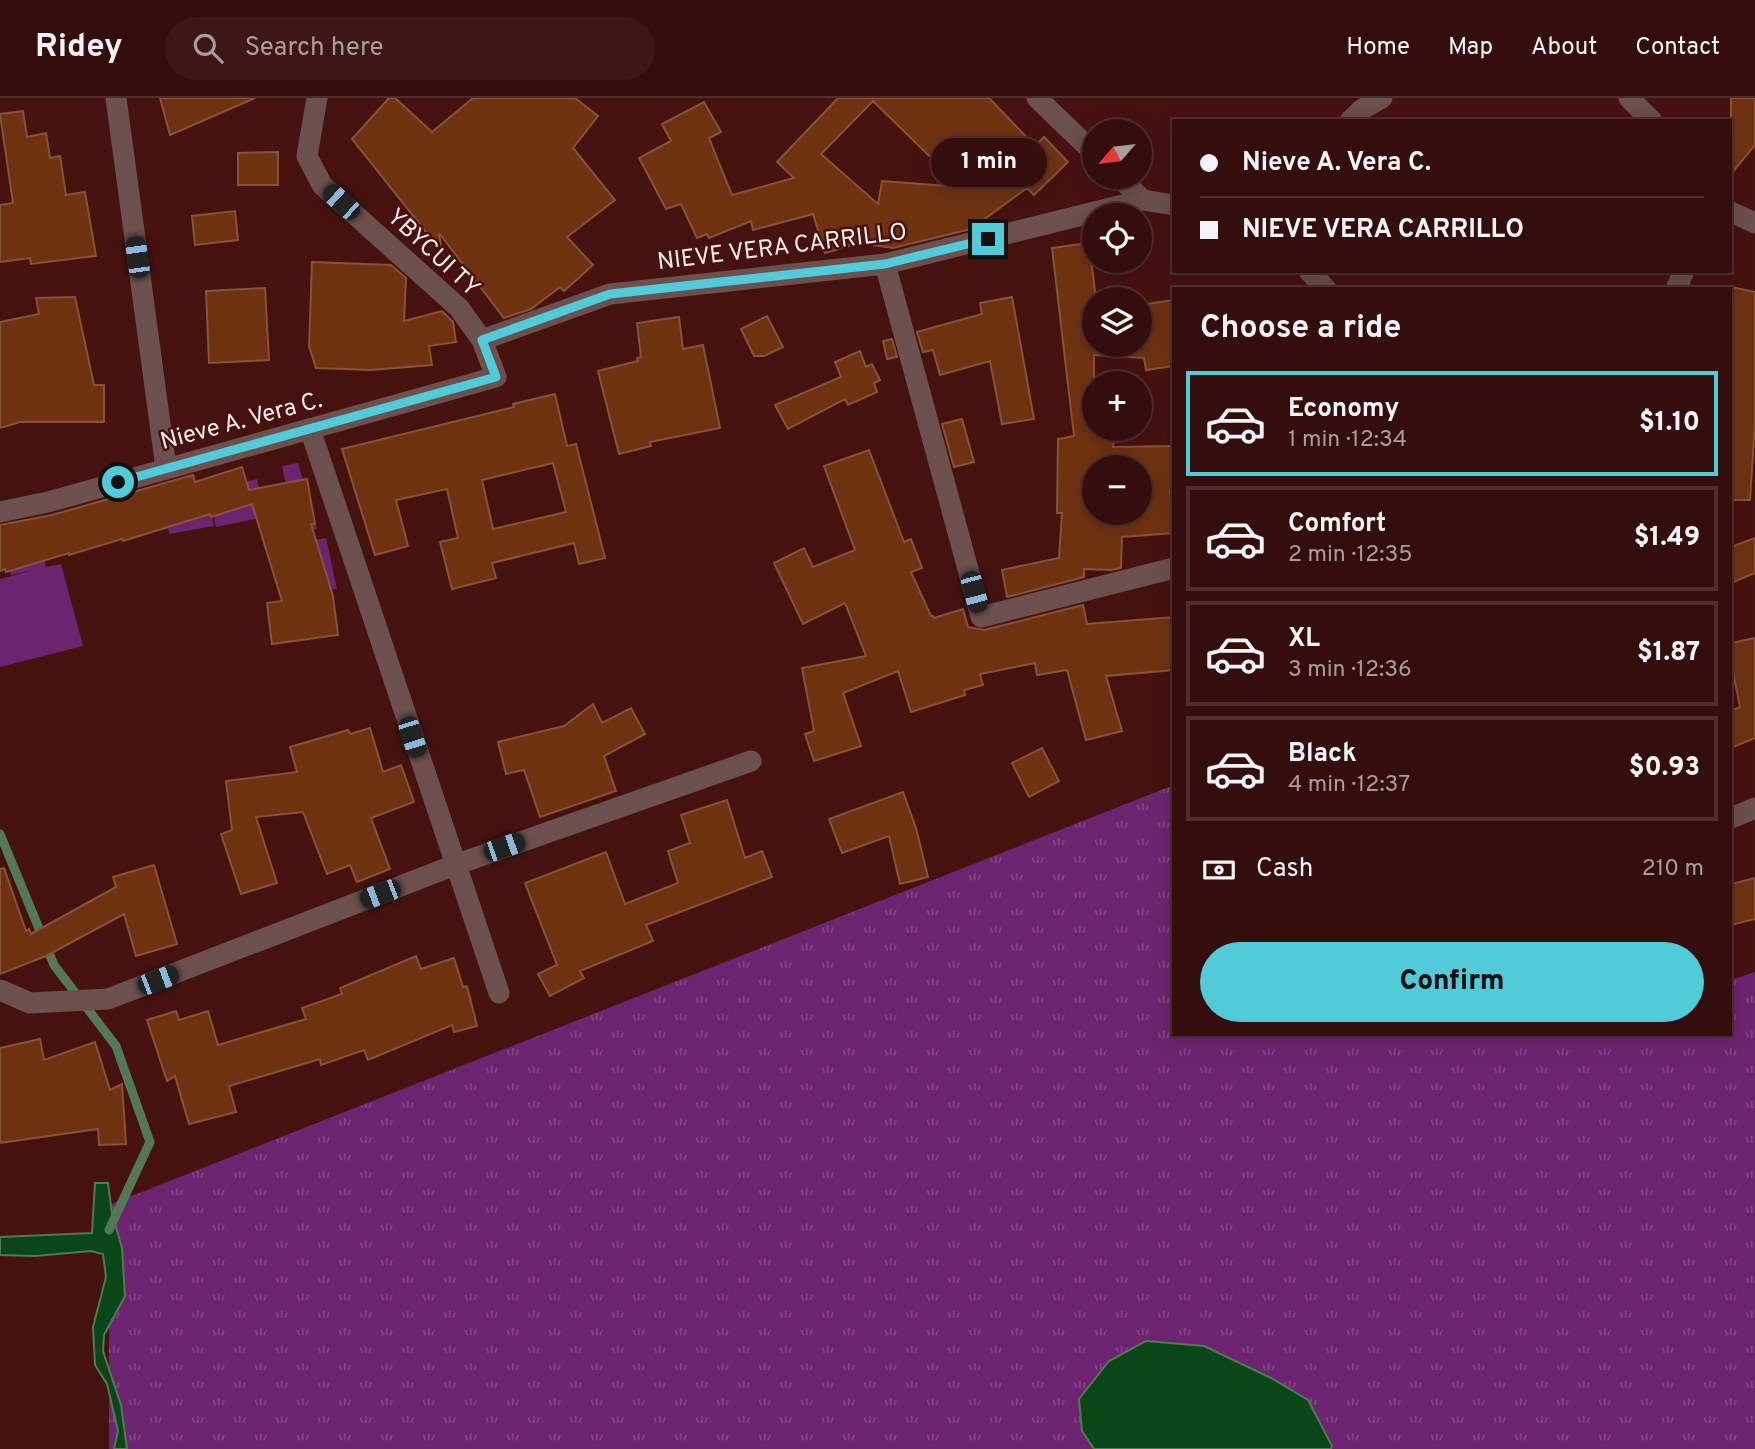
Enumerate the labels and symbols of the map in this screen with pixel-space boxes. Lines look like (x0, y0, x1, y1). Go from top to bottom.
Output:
north arrow (1082, 119, 1152, 189)
callout: 1 min (930, 138, 1046, 186)
car (319, 180, 364, 224)
street label: YBYCUI TY (380, 203, 485, 304)
street label: NIEVE VERA CARRILLO (656, 218, 909, 278)
route end (972, 223, 1004, 255)
car (124, 235, 151, 279)
street label: Nieve A. Vera C. (157, 386, 326, 458)
route start (102, 466, 134, 498)
car (959, 569, 990, 615)
car (396, 714, 429, 760)
car (481, 830, 528, 864)
car (357, 877, 404, 911)
car (135, 963, 182, 997)

